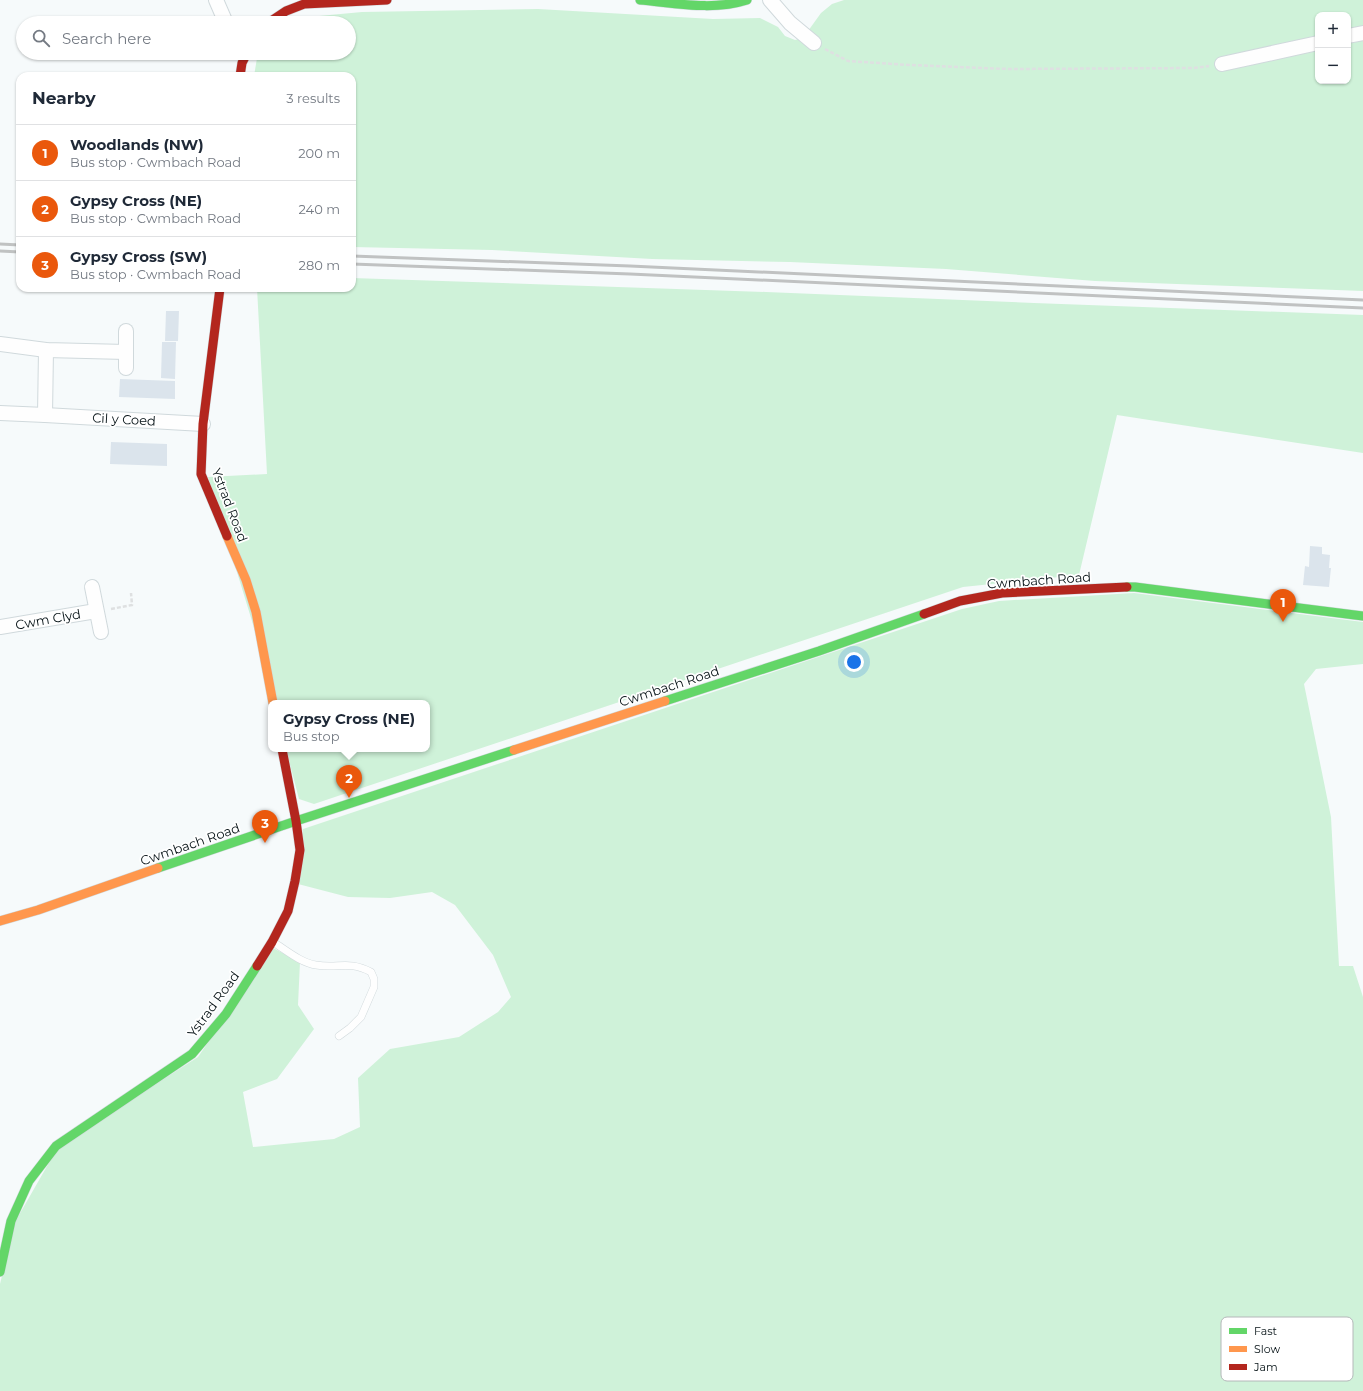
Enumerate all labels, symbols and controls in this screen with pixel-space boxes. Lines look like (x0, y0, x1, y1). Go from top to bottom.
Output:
map controls (1315, 12, 1351, 84)
button: + (1315, 12, 1351, 48)
search box (16, 16, 356, 60)
icon: search (30, 27, 52, 49)
text: Search here (62, 29, 151, 48)
button: − (1315, 48, 1351, 84)
text: Nearby (32, 88, 96, 108)
text: 3 results (286, 90, 340, 106)
text: Woodlands (NW) (70, 135, 204, 154)
text: 1 (42, 145, 48, 161)
text: 200 m (298, 145, 340, 161)
text: Bus stop · Cwmbach Road (70, 154, 241, 170)
text: Gypsy Cross (NE) (70, 191, 202, 210)
text: 2 (41, 201, 49, 217)
text: 240 m (299, 201, 340, 217)
text: Bus stop · Cwmbach Road (70, 210, 241, 226)
text: Gypsy Cross (SW) (70, 247, 207, 266)
text: 3 (41, 257, 49, 273)
text: 280 m (299, 257, 340, 273)
text: Bus stop · Cwmbach Road (70, 266, 241, 282)
street label: Cil y Coed (92, 409, 156, 429)
street label: Ystrad Road (209, 466, 251, 544)
street label: Cwmbach Road (986, 568, 1092, 592)
pin: 1 (1270, 589, 1296, 622)
street label: Cwm Clyd (14, 605, 82, 633)
your location (844, 652, 864, 672)
street label: Cwmbach Road (617, 662, 721, 710)
popup (268, 700, 430, 752)
text: Gypsy Cross (NE) (283, 709, 415, 728)
text: Bus stop (283, 728, 340, 744)
pin: 2 (336, 765, 362, 798)
pin: 3 (252, 810, 278, 843)
street label: Cwmbach Road (138, 819, 242, 869)
street label: Ystrad Road (184, 968, 242, 1040)
legend (1221, 1317, 1353, 1381)
text: Fast (1254, 1324, 1278, 1338)
text: Slow (1254, 1342, 1280, 1356)
text: Jam (1253, 1360, 1278, 1374)

